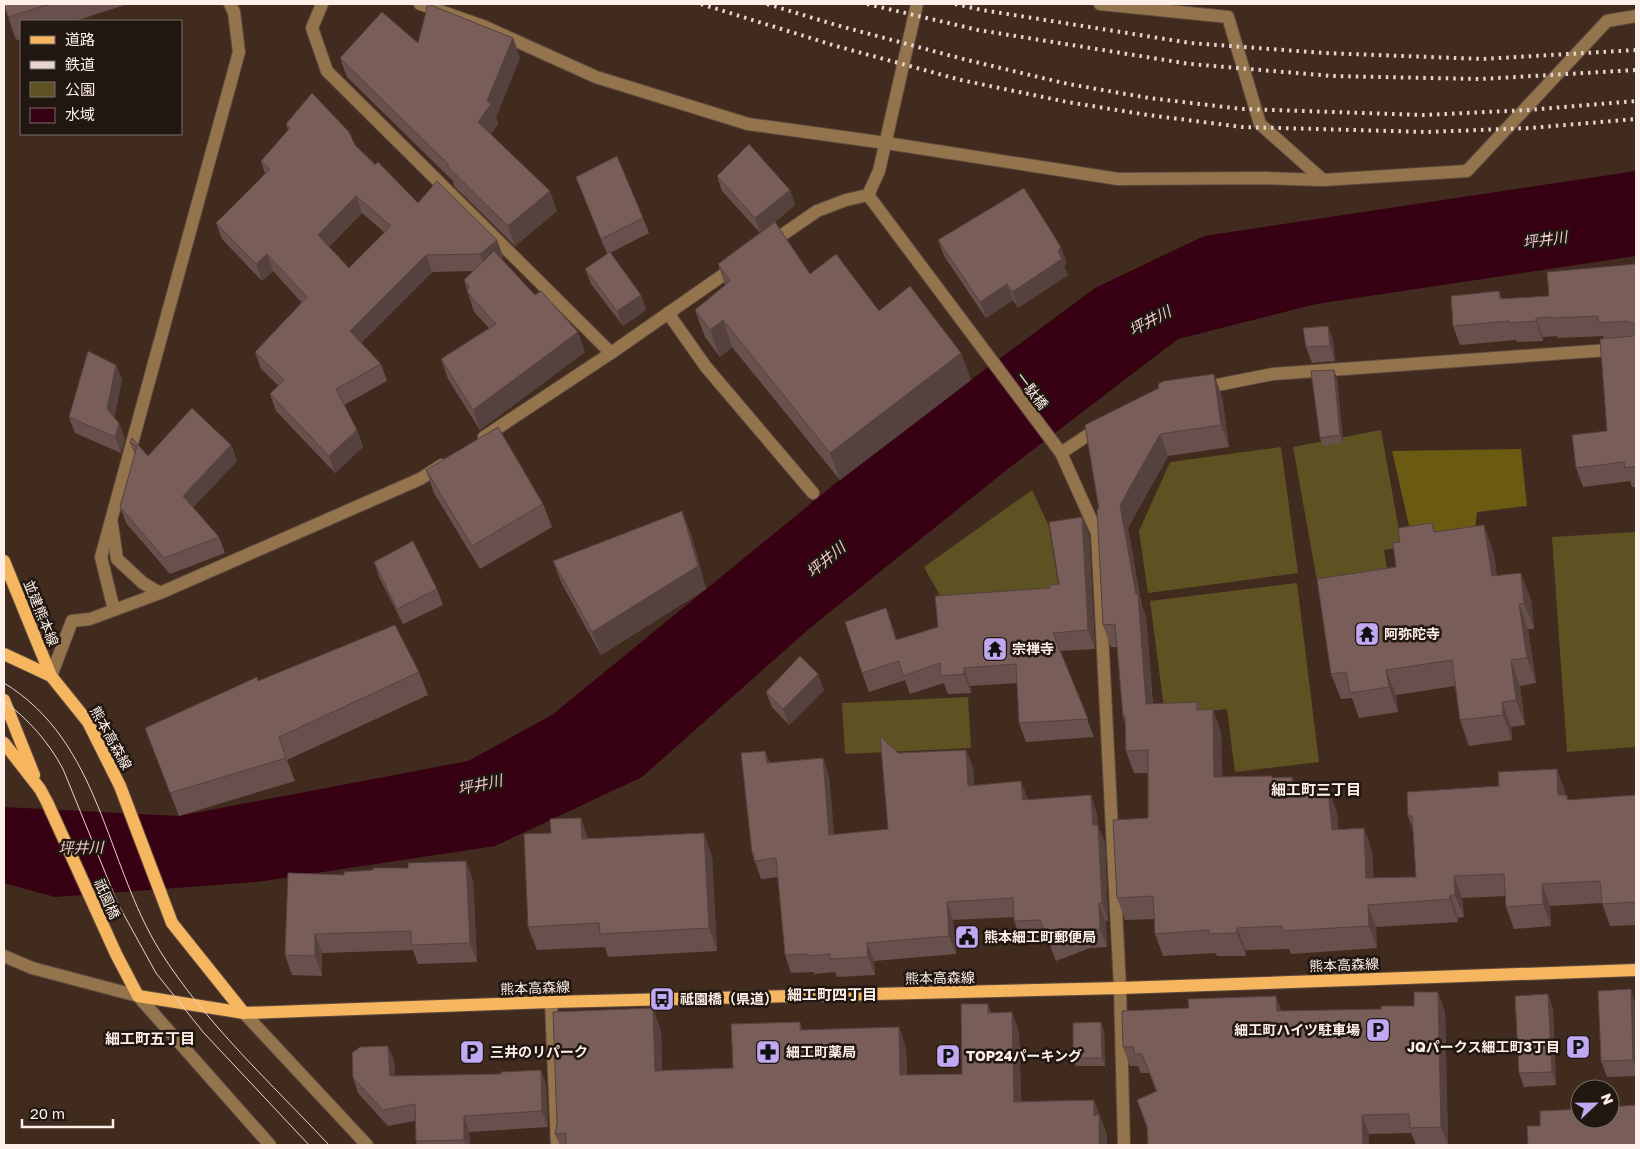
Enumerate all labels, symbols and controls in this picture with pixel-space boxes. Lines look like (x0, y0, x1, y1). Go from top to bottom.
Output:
legend (20, 20, 182, 135)
text: 道路 (65, 30, 95, 48)
text: 鉄道 (65, 55, 95, 73)
text: 公園 (65, 80, 95, 98)
text: 水域 (65, 105, 95, 123)
water label: 坪井川 (1521, 227, 1570, 251)
water label: 坪井川 (1125, 301, 1175, 339)
street label: 一駄橋 (1013, 369, 1052, 413)
water label: 坪井川 (802, 537, 850, 581)
street label: 並建熊本線 (20, 577, 62, 648)
temple icon: 阿弥陀寺 (1354, 621, 1380, 647)
place label: 阿弥陀寺 (1384, 625, 1440, 642)
temple icon: 宗禅寺 (982, 636, 1008, 662)
place label: 宗禅寺 (1012, 640, 1054, 657)
street label: 熊本高森線 (87, 703, 136, 772)
water label: 坪井川 (456, 770, 506, 798)
district label: 細工町三丁目 (1271, 780, 1361, 798)
water label: 坪井川 (58, 838, 106, 856)
street label: 祇園橋 (91, 876, 124, 921)
public building icon: 熊本細工町郵便局 (954, 924, 980, 950)
place label: 熊本細工町郵便局 (984, 928, 1096, 945)
street label: 熊本高森線 (1309, 955, 1379, 974)
street label: 熊本高森線 (905, 968, 975, 987)
street label: 熊本高森線 (500, 978, 570, 997)
district label: 細工町四丁目 (787, 985, 877, 1003)
bus stop icon: 祗園橋（県道） (649, 986, 675, 1012)
place label: 祗園橋（県道） (680, 990, 778, 1007)
parking icon: 細工町ハイツ駐車場 (1365, 1017, 1391, 1043)
place label: 細工町ハイツ駐車場 (1234, 1021, 1360, 1038)
district label: 細工町五丁目 (105, 1029, 195, 1047)
parking icon: JQパークス細工町3丁目 (1565, 1034, 1591, 1060)
place label: JQパークス細工町3丁目 (1407, 1038, 1560, 1055)
parking icon: 三井のリパーク (459, 1039, 485, 1065)
pharmacy icon: 細工町薬局 (755, 1039, 781, 1065)
place label: 三井のリパーク (490, 1043, 588, 1060)
place label: 細工町薬局 (786, 1043, 856, 1060)
parking icon: TOP24パーキング (935, 1043, 961, 1069)
place label: TOP24パーキング (966, 1047, 1082, 1064)
north arrow (1570, 1079, 1620, 1129)
text: N (1598, 1091, 1617, 1107)
scale bar (22, 1096, 114, 1128)
text: 20 m (30, 1104, 65, 1122)

